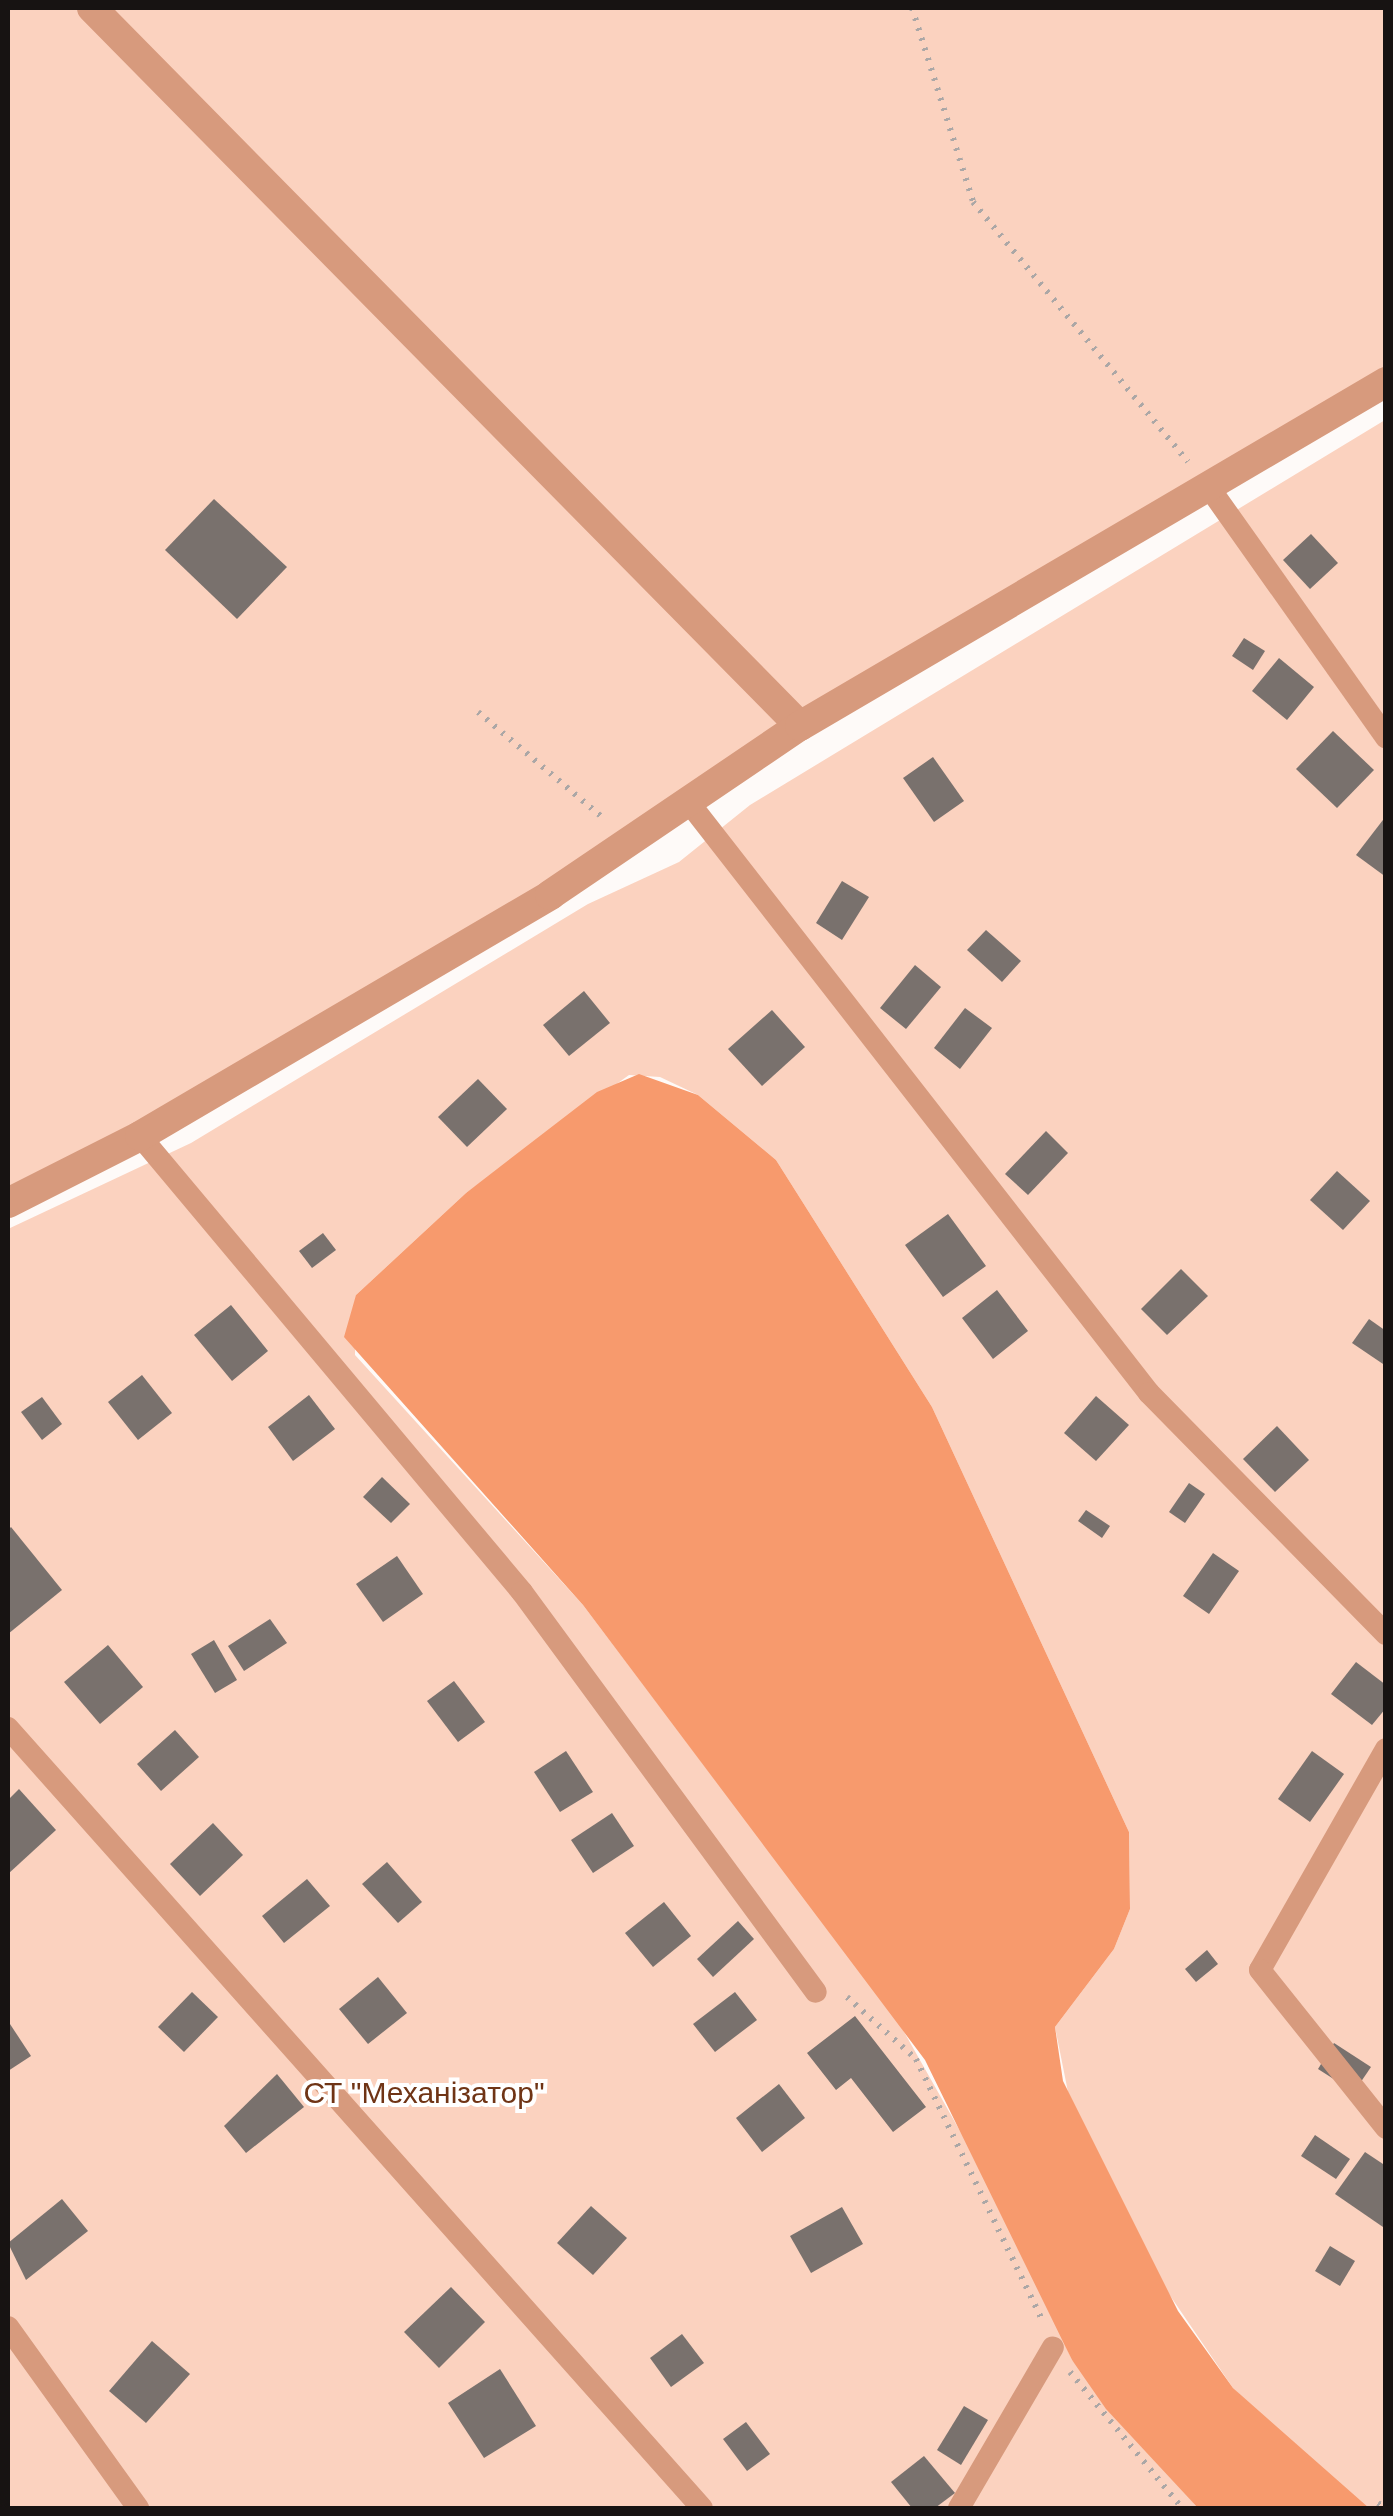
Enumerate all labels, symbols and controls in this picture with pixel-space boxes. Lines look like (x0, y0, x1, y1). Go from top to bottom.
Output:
park label: СТ "Механізатор" (303, 2075, 545, 2111)

